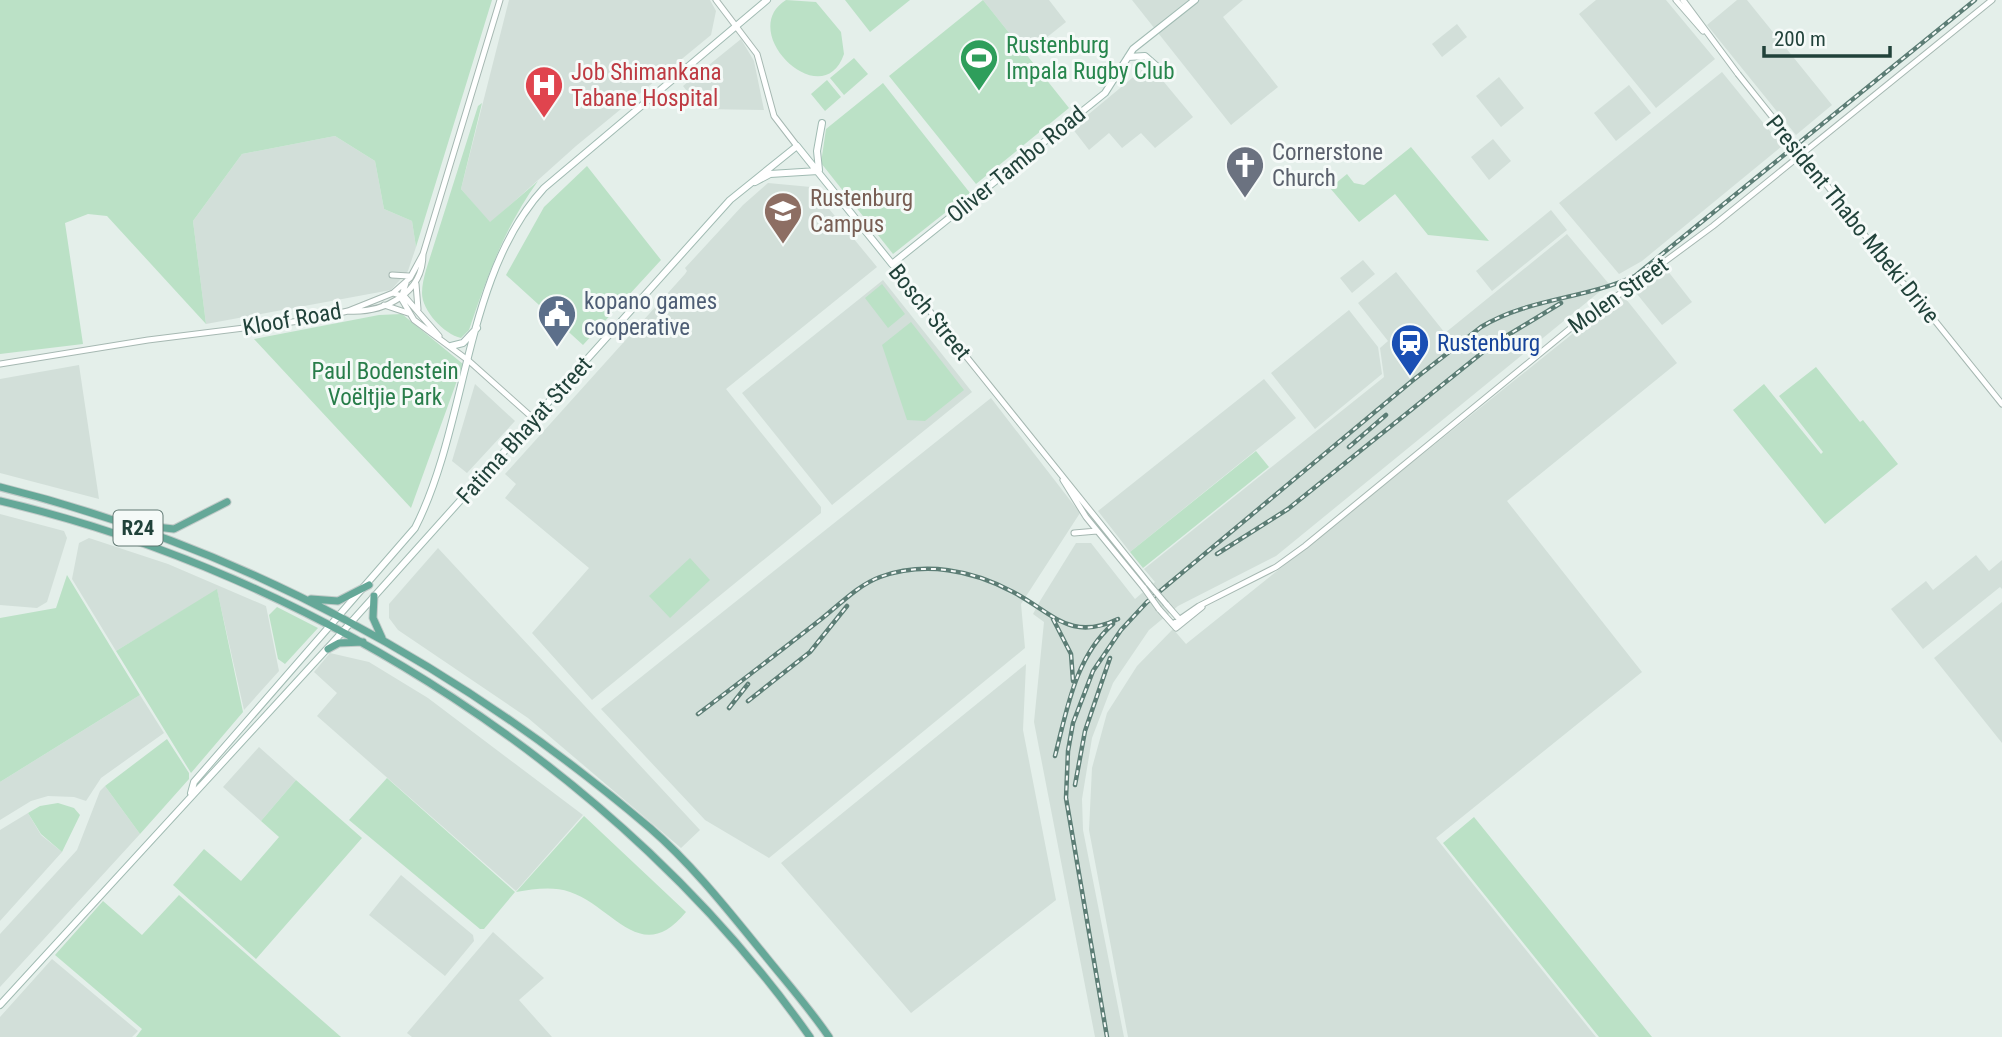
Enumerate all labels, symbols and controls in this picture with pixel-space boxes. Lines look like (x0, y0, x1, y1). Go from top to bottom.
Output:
scale bar (1764, 14, 1890, 58)
text: 200 m (1774, 27, 1826, 51)
place label: Rustenburg Impala Rugby Club (1006, 32, 1175, 85)
sports icon: Rustenburg Impala Rugby Club (958, 37, 1000, 92)
place label: Job Shimankana Tabane Hospital (571, 59, 722, 112)
hospital icon: Job Shimankana Tabane Hospital (523, 64, 565, 119)
street label: Oliver Tambo Road (942, 100, 1091, 228)
street label: President Thabo Mbeki Drive (1760, 110, 1945, 329)
place label: Cornerstone Church (1272, 139, 1383, 192)
church icon: Cornerstone Church (1224, 144, 1266, 199)
place label: Rustenburg Campus (810, 185, 913, 238)
school or university icon: Rustenburg Campus (762, 190, 804, 245)
street label: Molen Street (1563, 251, 1673, 340)
street label: Bosch Street (883, 259, 976, 366)
place label: kopano games cooperative (584, 288, 717, 341)
public building icon: kopano games cooperative (536, 293, 578, 348)
street label: Kloof Road (241, 298, 344, 341)
station icon: Rustenburg (1389, 322, 1431, 377)
place label: Rustenburg (1437, 330, 1540, 357)
street label: Fatima Bhayat Street (451, 351, 597, 509)
park label: Paul Bodenstein Voëltjie Park (311, 358, 459, 411)
road number: R24 (114, 510, 162, 546)

